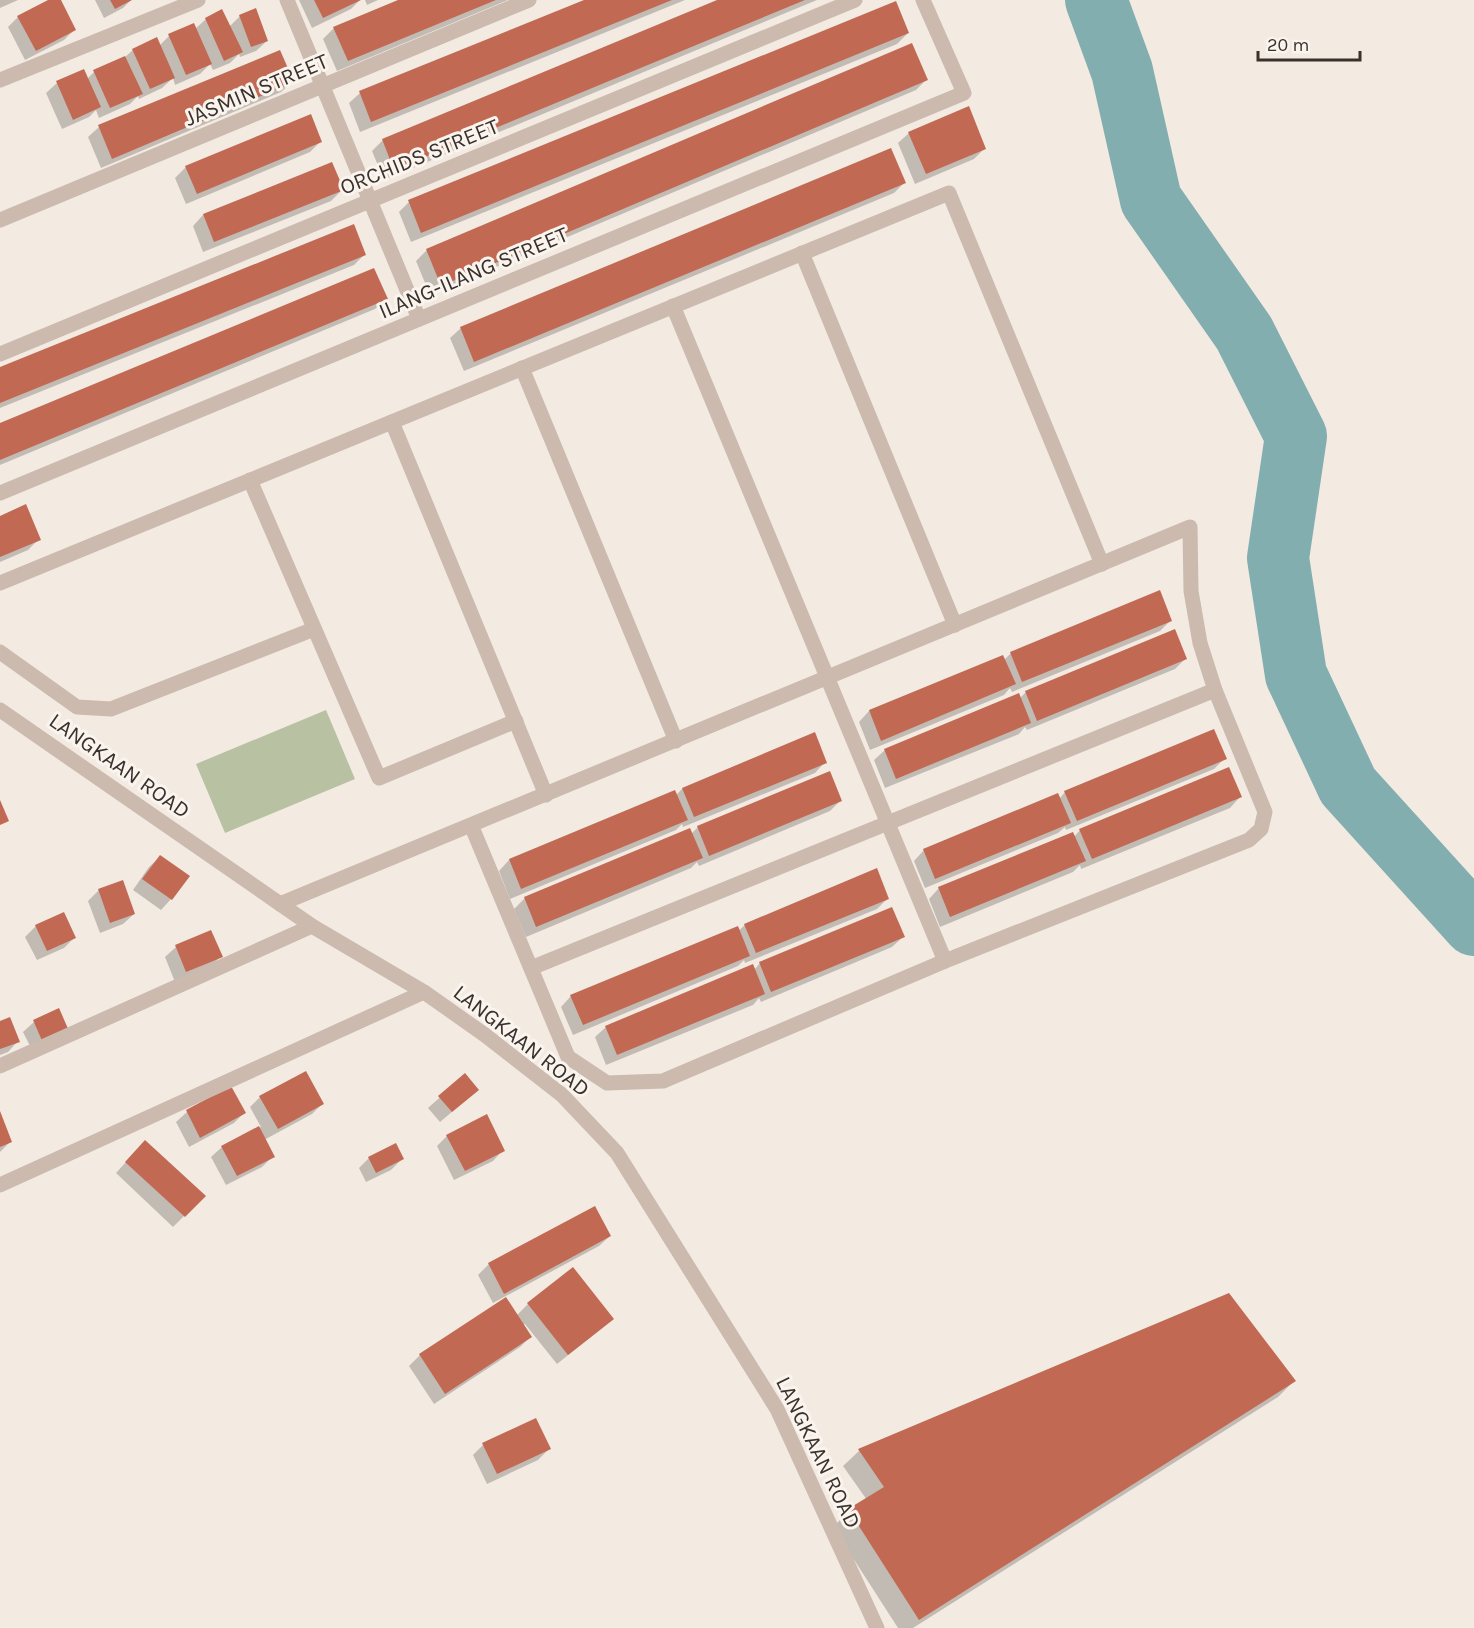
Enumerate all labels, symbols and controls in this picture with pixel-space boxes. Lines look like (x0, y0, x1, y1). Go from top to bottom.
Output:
scale bar (1258, 24, 1360, 62)
text: 20 m (1267, 34, 1309, 56)
street label: JASMIN STREET (181, 48, 332, 132)
street label: ORCHIDS STREET (336, 113, 502, 201)
street label: ILANG-ILANG STREET (375, 221, 572, 325)
street label: LANGKAAN ROAD (44, 708, 195, 824)
street label: LANGKAAN ROAD (448, 979, 595, 1102)
street label: LANGKAAN ROAD (770, 1372, 866, 1533)

